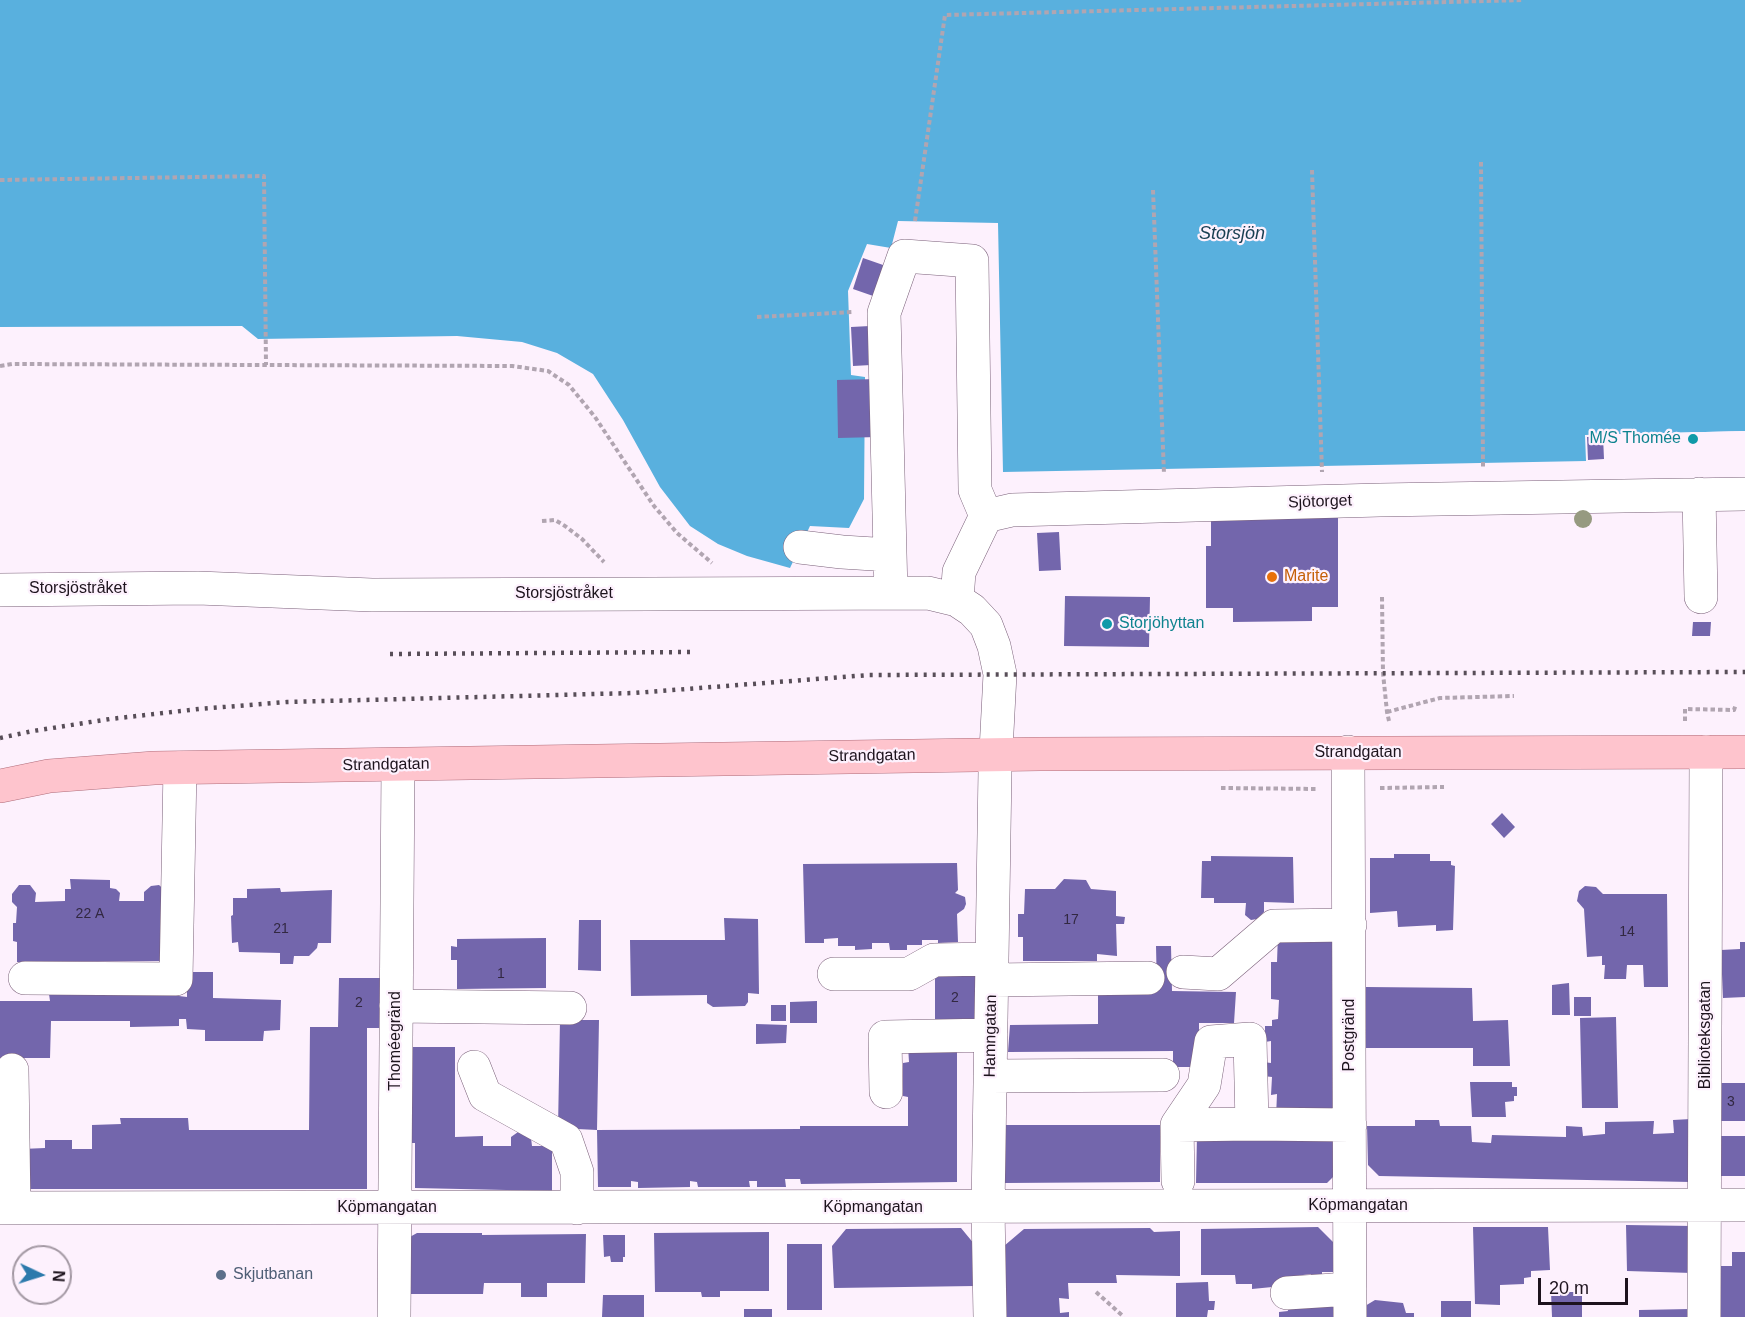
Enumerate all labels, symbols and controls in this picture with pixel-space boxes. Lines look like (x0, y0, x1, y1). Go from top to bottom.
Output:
water label: Storsjön (1199, 223, 1265, 245)
place label: M/S Thomée (1589, 429, 1681, 449)
marker: M/S Thomée (1686, 432, 1700, 446)
street label: Sjötorget (1288, 491, 1352, 513)
place label: Marite (1284, 567, 1328, 587)
marker: Marite (1265, 570, 1279, 584)
street label: Storsjöstråket (29, 579, 127, 599)
street label: Storsjöstråket (515, 584, 613, 604)
place label: Storjöhyttan (1119, 614, 1204, 634)
marker: Storjöhyttan (1100, 617, 1114, 631)
street label: Strandgatan (1314, 743, 1402, 763)
street label: Strandgatan (828, 746, 916, 766)
street label: Strandgatan (342, 755, 430, 775)
house number: 22 A (76, 906, 104, 922)
house number: 17 (1063, 912, 1079, 928)
house number: 21 (273, 921, 289, 937)
house number: 14 (1619, 924, 1635, 940)
house number: 1 (497, 966, 505, 982)
street label: Biblioteksgatan (1696, 981, 1716, 1089)
house number: 2 (951, 990, 959, 1006)
street label: Thoméegränd (386, 991, 406, 1091)
street label: Hamngatan (981, 994, 1001, 1078)
house number: 2 (355, 995, 363, 1011)
street label: Postgränd (1340, 999, 1360, 1071)
house number: 3 (1727, 1094, 1735, 1110)
street label: Köpmangatan (1308, 1196, 1408, 1216)
street label: Köpmangatan (337, 1198, 437, 1218)
street label: Köpmangatan (823, 1198, 923, 1218)
north arrow (12, 1245, 72, 1305)
place label: Skjutbanan (233, 1265, 313, 1285)
scale bar (1541, 1266, 1631, 1304)
marker: Skjutbanan (214, 1268, 228, 1282)
text: N (50, 1270, 67, 1283)
text: 20 m (1549, 1278, 1589, 1298)

